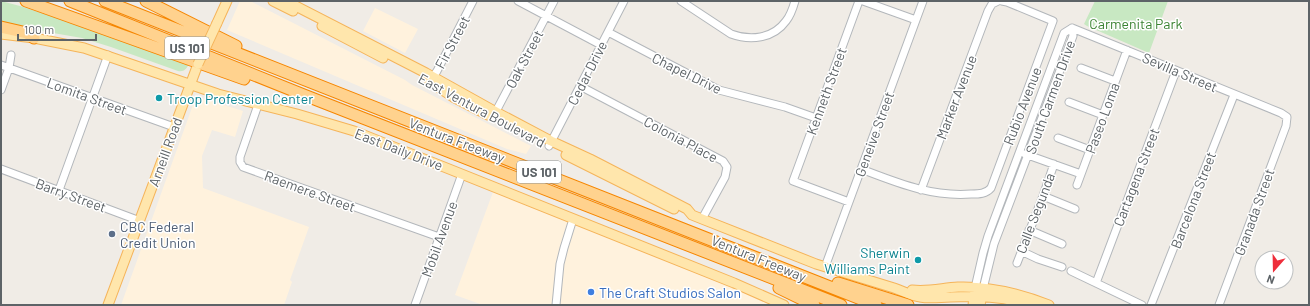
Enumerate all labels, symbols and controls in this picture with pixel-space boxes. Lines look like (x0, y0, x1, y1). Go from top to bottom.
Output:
street label: Fir Street (431, 13, 473, 71)
park label: Carmenita Park (1089, 15, 1183, 32)
scale bar (18, 16, 96, 42)
text: 100 m (24, 22, 54, 36)
street label: Oak Street (502, 27, 546, 91)
road number: US 101 (165, 37, 209, 59)
street label: Cedar Drive (564, 38, 610, 108)
street label: South Carmen Drive (1022, 38, 1078, 156)
street label: Kenneth Street (802, 45, 850, 137)
street label: Sevilla Street (1140, 48, 1220, 96)
street label: Chapel Drive (649, 49, 725, 97)
street label: Marker Avenue (932, 52, 980, 142)
street label: Rubio Avenue (999, 65, 1045, 147)
street label: East Ventura Boulevard (416, 69, 548, 151)
street label: Lomita Street (45, 74, 129, 118)
street label: Paseo Loma (1081, 80, 1123, 156)
street label: Geneive Street (851, 89, 897, 179)
place label: Troop Profession Center (167, 90, 313, 107)
marker: Troop Profession Center (154, 93, 164, 103)
street label: Colonia Place (641, 112, 721, 166)
street label: Ventura Freeway (407, 114, 508, 166)
street label: Arneill Road (145, 115, 185, 189)
street label: East Daily Drive (352, 124, 446, 174)
street label: Cartagena Street (1109, 126, 1163, 228)
street label: Barcelona Street (1167, 149, 1219, 251)
road number: US 101 (517, 161, 561, 183)
street label: Granada Street (1230, 166, 1278, 258)
street label: Raemere Street (262, 167, 358, 215)
street label: Calle Segunda (1012, 170, 1058, 256)
street label: Barry Street (33, 174, 109, 216)
street label: Mobil Avenue (417, 199, 461, 279)
place label: CBC Federal Credit Union (120, 218, 195, 251)
marker: CBC Federal Credit Union (107, 229, 117, 239)
street label: Ventura Freeway (709, 231, 810, 285)
place label: Sherwin Williams Paint (824, 244, 910, 277)
north arrow (1254, 250, 1294, 290)
marker: Sherwin Williams Paint (913, 255, 923, 265)
text: N (1265, 273, 1276, 287)
place label: The Craft Studios Salon (599, 284, 741, 301)
marker: The Craft Studios Salon (586, 287, 596, 297)

